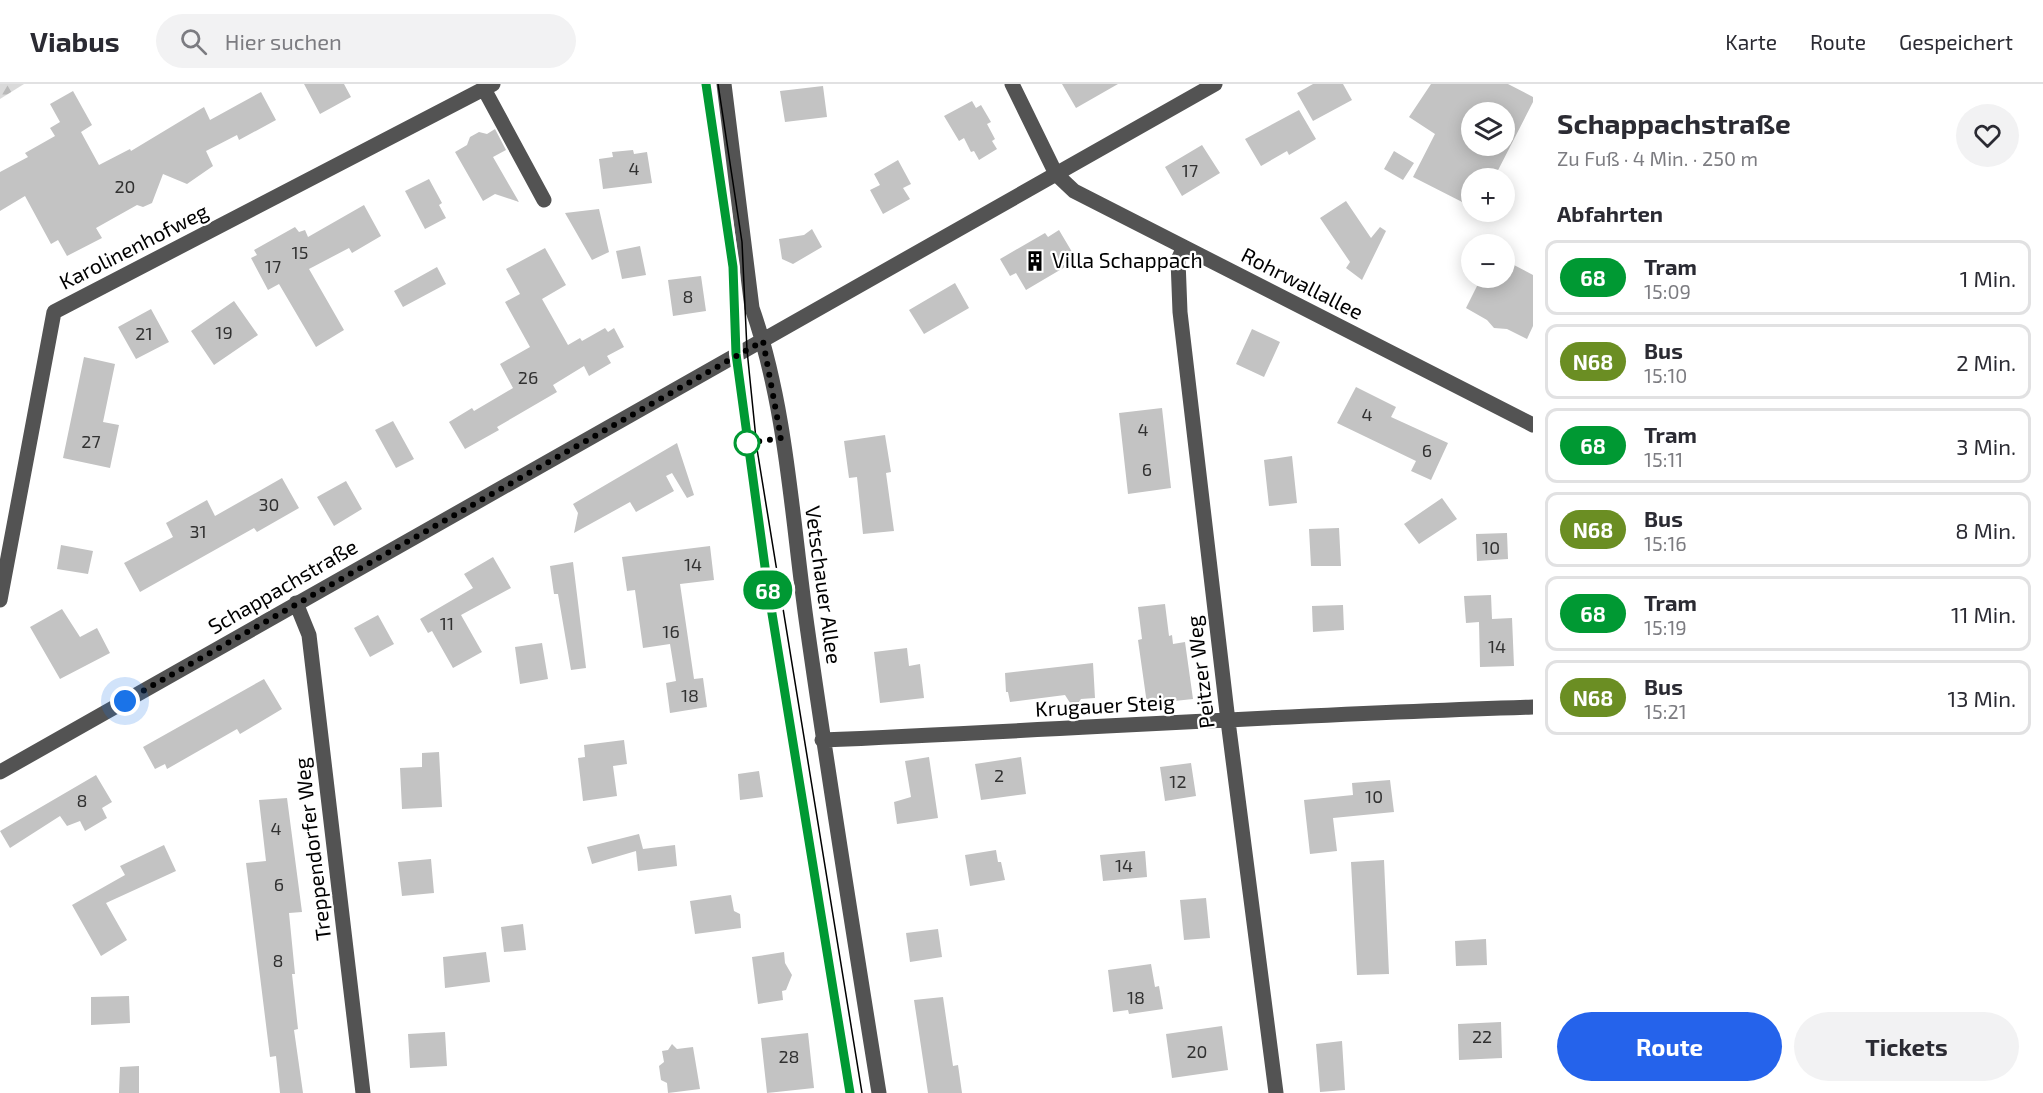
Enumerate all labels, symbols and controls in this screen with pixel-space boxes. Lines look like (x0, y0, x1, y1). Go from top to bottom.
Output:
search box (156, 14, 576, 68)
text: Viabus (30, 24, 120, 58)
icon: search (177, 25, 210, 58)
text: Hier suchen (225, 28, 342, 54)
text: Karte (1725, 29, 1777, 54)
text: Route (1810, 29, 1866, 54)
text: Gespeichert (1899, 29, 2013, 54)
map controls (1461, 102, 1515, 288)
button: layers (1461, 102, 1515, 156)
button: heart (1956, 104, 2019, 167)
text: Schappachstraße (1557, 106, 1791, 140)
text: Zu Fuß · 4 Min. · 250 m (1557, 146, 1758, 170)
house number: 4 (628, 157, 640, 179)
house number: 17 (1182, 159, 1198, 181)
button: + (1461, 168, 1515, 222)
house number: 20 (115, 175, 135, 197)
street label: Karolinenhofweg (55, 197, 212, 294)
text: Abfahrten (1557, 200, 1663, 226)
button: − (1461, 234, 1515, 288)
house number: 15 (292, 241, 308, 263)
street label: Rohrwallallee (1238, 241, 1368, 324)
place label: Villa Schappach (1052, 247, 1203, 272)
building icon: Villa Schappach (1023, 249, 1047, 273)
text: Tram (1644, 253, 1697, 279)
house number: 17 (265, 255, 281, 277)
text: 68 (1580, 265, 1606, 290)
text: 1 Min. (1960, 265, 2016, 291)
text: 15:09 (1644, 279, 1691, 303)
house number: 8 (683, 285, 693, 307)
house number: 19 (215, 321, 233, 343)
house number: 21 (135, 322, 153, 344)
text: Bus (1644, 337, 1683, 363)
text: N68 (1573, 349, 1613, 374)
text: 2 Min. (1956, 349, 2016, 375)
text: 15:10 (1644, 363, 1687, 387)
house number: 26 (518, 366, 538, 388)
house number: 4 (1361, 403, 1373, 425)
house number: 4 (1137, 418, 1149, 440)
text: Tram (1644, 421, 1697, 447)
house number: 27 (81, 430, 101, 452)
unlabelled marker (734, 430, 760, 456)
text: 68 (1580, 433, 1606, 458)
text: 3 Min. (1956, 433, 2016, 459)
house number: 6 (1422, 439, 1432, 461)
text: 15:11 (1644, 447, 1683, 471)
house number: 6 (1142, 458, 1152, 480)
house number: 30 (259, 493, 279, 515)
street label: Vetschauer Allee (801, 504, 848, 665)
text: Bus (1644, 505, 1683, 531)
text: N68 (1573, 517, 1613, 542)
text: 8 Min. (1955, 517, 2016, 543)
house number: 31 (189, 520, 207, 542)
text: 15:16 (1644, 531, 1687, 555)
street label: Schappachstraße (203, 533, 361, 639)
house number: 10 (1482, 536, 1500, 558)
house number: 14 (684, 553, 702, 575)
line badge: 68 (741, 570, 795, 610)
text: 68 (755, 578, 781, 603)
text: Tram (1644, 589, 1697, 615)
text: 68 (1580, 601, 1606, 626)
text: 11 Min. (1951, 601, 2016, 627)
house number: 11 (440, 612, 454, 634)
street label: Peitzer Weg (1180, 614, 1219, 730)
text: 15:19 (1644, 615, 1687, 639)
house number: 16 (662, 620, 680, 642)
house number: 14 (1488, 635, 1506, 657)
text: Bus (1644, 673, 1683, 699)
house number: 18 (681, 684, 699, 706)
text: N68 (1573, 685, 1613, 710)
text: 13 Min. (1948, 685, 2016, 711)
your location (110, 686, 140, 716)
street label: Krugauer Steig (1035, 688, 1176, 721)
text: 15:21 (1644, 699, 1687, 723)
street label: Treppendorfer Weg (288, 756, 335, 942)
house number: 2 (994, 764, 1004, 786)
house number: 12 (1169, 770, 1187, 792)
house number: 10 (1365, 785, 1383, 807)
house number: 8 (77, 789, 87, 811)
house number: 4 (270, 817, 282, 839)
house number: 14 (1115, 854, 1133, 876)
house number: 6 (274, 873, 284, 895)
house number: 8 (273, 949, 283, 971)
house number: 18 (1127, 986, 1145, 1008)
button: Route (1557, 1012, 1782, 1081)
button: Tickets (1794, 1012, 2019, 1081)
house number: 22 (1472, 1025, 1492, 1047)
house number: 20 (1187, 1040, 1207, 1062)
house number: 28 (778, 1045, 800, 1067)

